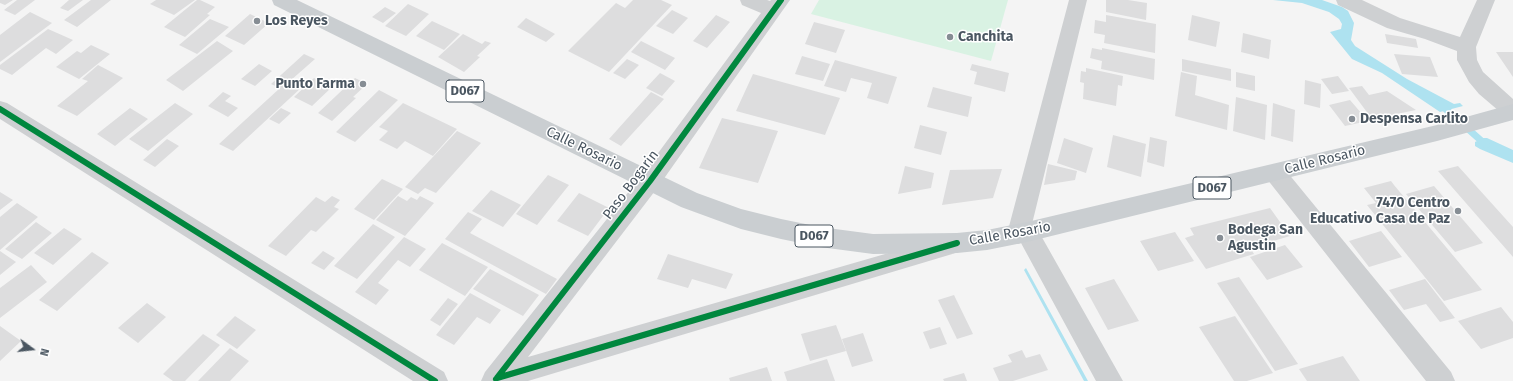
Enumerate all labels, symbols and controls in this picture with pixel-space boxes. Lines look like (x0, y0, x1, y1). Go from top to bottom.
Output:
place label: Los Reyes (265, 13, 328, 29)
marker: Los Reyes (252, 16, 262, 26)
place label: Canchita (958, 29, 1013, 45)
marker: Canchita (945, 32, 955, 42)
place label: Punto Farma (275, 76, 355, 92)
marker: Punto Farma (358, 79, 368, 89)
road number: D067 (446, 80, 484, 102)
place label: Despensa Carlito (1360, 111, 1468, 127)
marker: Despensa Carlito (1347, 114, 1357, 124)
street label: Calle Rosario (543, 123, 625, 175)
street label: Calle Rosario (1283, 142, 1367, 178)
street label: Paso Bogarin (600, 147, 662, 223)
road number: D067 (1193, 177, 1231, 199)
place label: 7470 Centro Educativo Casa de Paz (1310, 195, 1450, 228)
marker: 7470 Centro Educativo Casa de Paz (1453, 206, 1463, 216)
street label: Calle Rosario (968, 219, 1052, 249)
place label: Bodega San Agustin (1228, 222, 1303, 254)
road number: D067 (795, 225, 833, 247)
marker: Bodega San Agustin (1215, 233, 1225, 243)
north arrow (12, 329, 52, 369)
text: N (37, 347, 51, 357)

